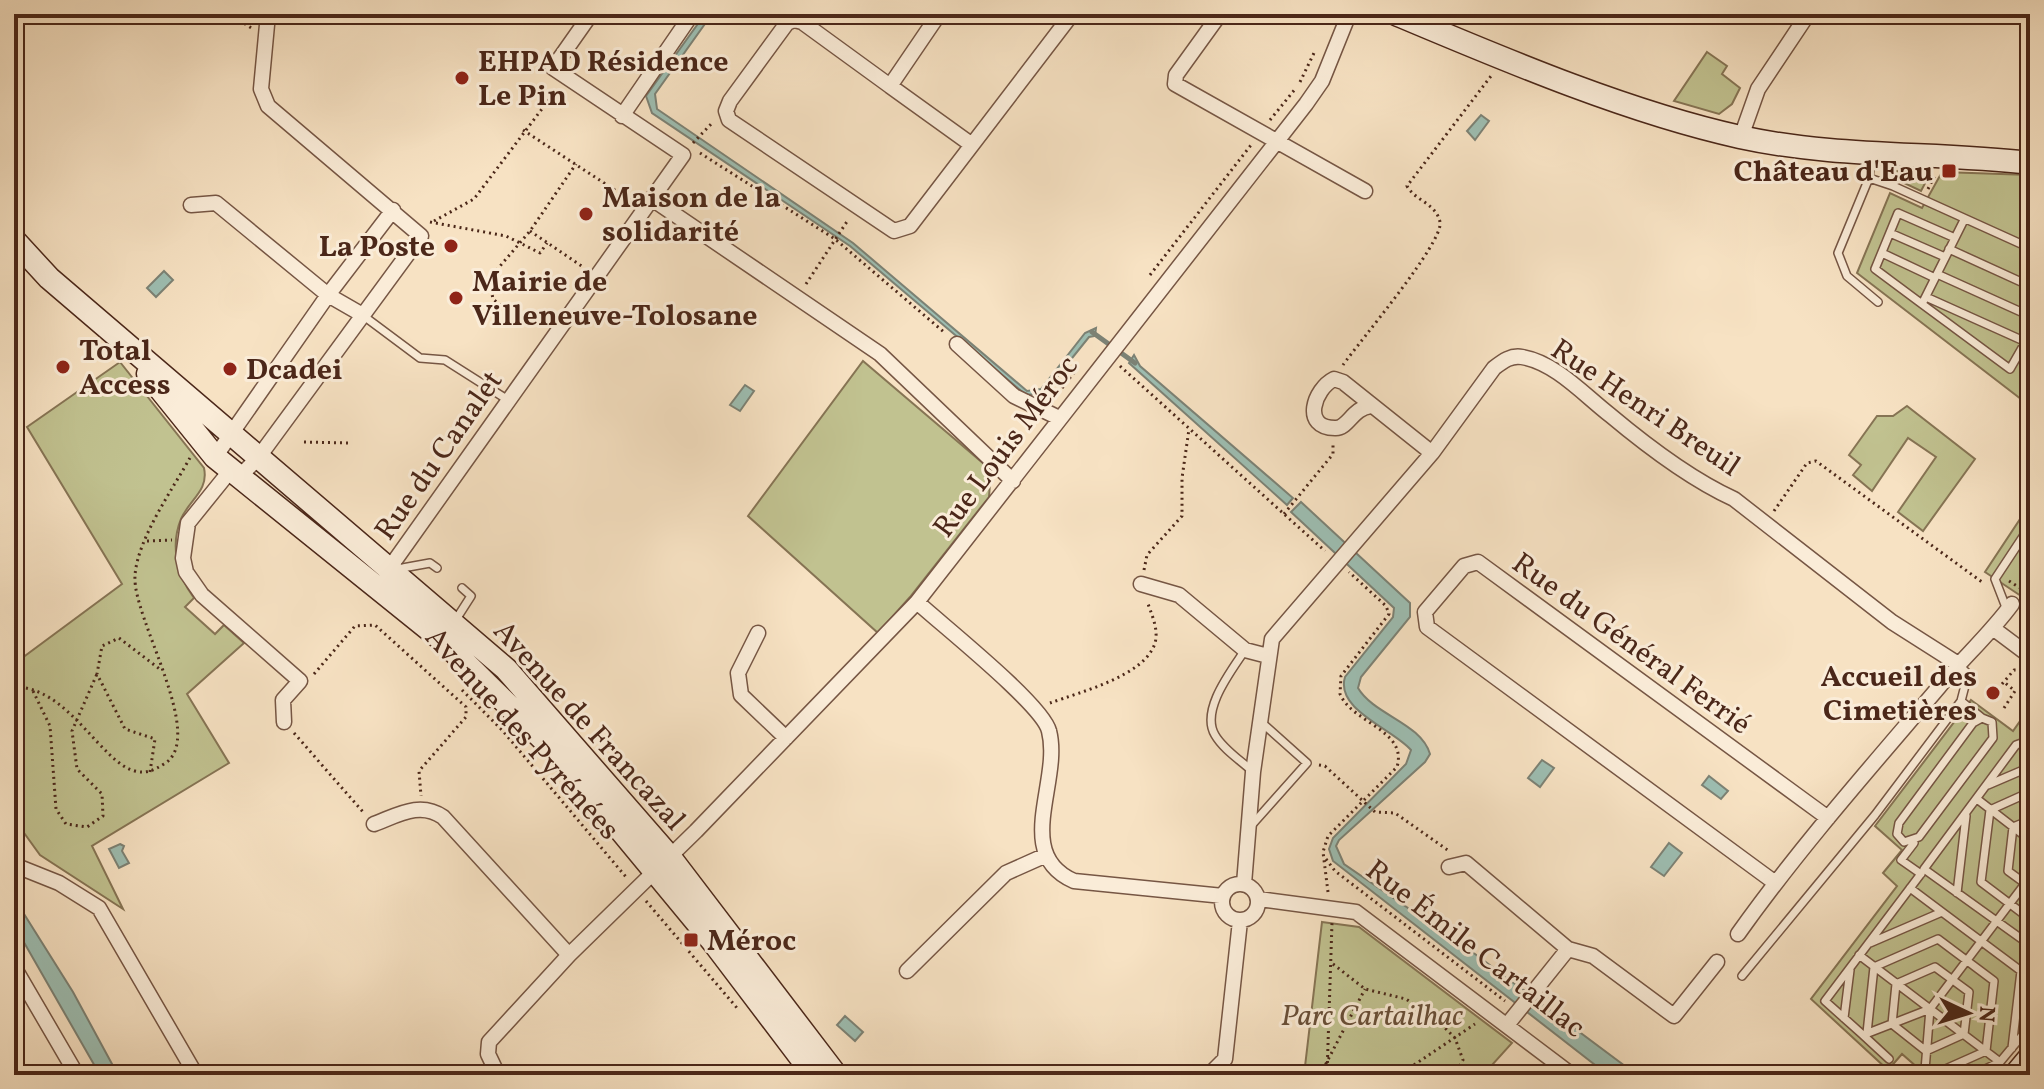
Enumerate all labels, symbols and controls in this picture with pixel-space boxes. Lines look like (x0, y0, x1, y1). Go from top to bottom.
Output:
place label: EHPAD Résidence Le Pin (478, 42, 729, 118)
marker: EHPAD Résidence Le Pin (453, 69, 471, 87)
place label: Château d'Eau (1733, 152, 1933, 194)
marker: Château d'Eau (1940, 162, 1958, 180)
place label: Maison de la solidarité (602, 178, 781, 254)
marker: Maison de la solidarité (577, 205, 595, 223)
place label: La Poste (319, 227, 435, 269)
marker: La Poste (442, 237, 460, 255)
place label: Mairie de Villeneuve-Tolosane (472, 262, 758, 338)
marker: Mairie de Villeneuve-Tolosane (447, 289, 465, 307)
street label: Rue Henri Breuil (1542, 330, 1748, 488)
place label: Total Access (79, 331, 171, 407)
street label: Rue Louis Méroc (924, 347, 1089, 547)
place label: Dcadei (246, 350, 343, 392)
marker: Total Access (54, 358, 72, 376)
marker: Dcadei (221, 360, 239, 378)
street label: Rue du Canalet (365, 363, 514, 550)
street label: Rue du Général Ferrié (1503, 544, 1759, 746)
street label: Avenue de Francazal (483, 612, 694, 841)
street label: Avenue des Pyrénées (414, 619, 629, 850)
place label: Accueil des Cimetières (1821, 657, 1977, 733)
marker: Accueil des Cimetières (1984, 684, 2002, 702)
street label: Rue Émile Cartaillac (1356, 850, 1593, 1049)
place label: Méroc (707, 921, 796, 963)
marker: Méroc (682, 931, 700, 949)
north arrow (1928, 973, 2008, 1053)
park label: Parc Cartailhac (1281, 996, 1463, 1038)
text: N (1969, 1005, 2001, 1023)

